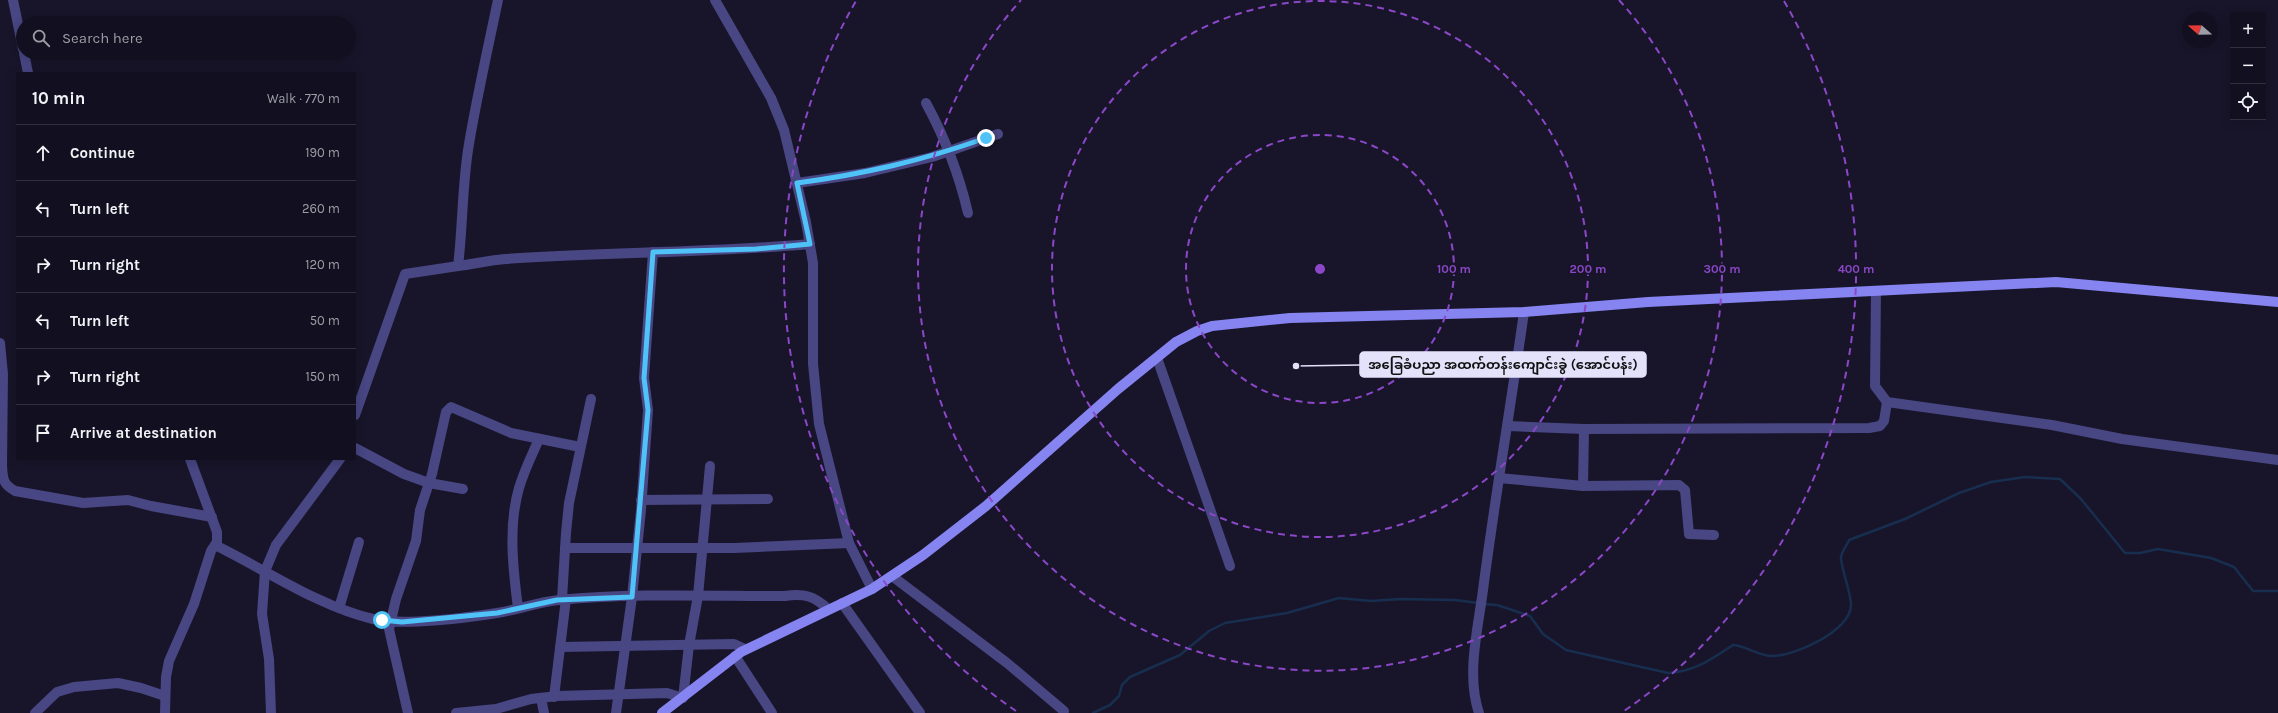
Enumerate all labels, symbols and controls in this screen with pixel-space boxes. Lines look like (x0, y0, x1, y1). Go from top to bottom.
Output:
north arrow (2182, 12, 2218, 48)
map controls (2230, 12, 2266, 120)
button: + (2230, 12, 2266, 48)
search box (16, 16, 356, 60)
icon: search (30, 27, 52, 49)
text: Search here (62, 29, 143, 47)
button: − (2230, 48, 2266, 84)
button: locate (2230, 84, 2266, 120)
text: 10 min (32, 88, 85, 108)
text: Walk · 770 m (267, 91, 340, 106)
route end (977, 129, 995, 147)
icon: ahead (32, 142, 54, 164)
text: Continue (70, 144, 135, 162)
text: 190 m (305, 145, 340, 160)
icon: left (32, 198, 54, 220)
text: Turn left (70, 200, 129, 218)
text: 260 m (302, 201, 340, 216)
icon: right (32, 254, 54, 276)
text: Turn right (70, 256, 140, 274)
text: 120 m (305, 257, 340, 272)
centre of rings (1313, 262, 1327, 276)
text: 100 m (1437, 262, 1471, 276)
text: 200 m (1570, 262, 1606, 276)
text: 300 m (1703, 262, 1741, 276)
text: 400 m (1838, 262, 1874, 276)
icon: left (32, 310, 54, 332)
text: Turn left (70, 312, 129, 330)
text: 50 m (310, 313, 340, 328)
callout: အခြေခံပညာ အထက်တန်းကျောင်းခွဲ (အောင်ပန်း) (1360, 352, 1646, 377)
text: အခြေခံပညာ အထက်တန်းကျောင်းခွဲ (အောင်ပန်း) (1368, 355, 1638, 376)
icon: right (32, 366, 54, 388)
text: Turn right (70, 368, 140, 386)
text: 150 m (305, 369, 340, 384)
icon: arrive (32, 422, 54, 444)
text: Arrive at destination (70, 424, 217, 442)
route start (373, 611, 391, 629)

